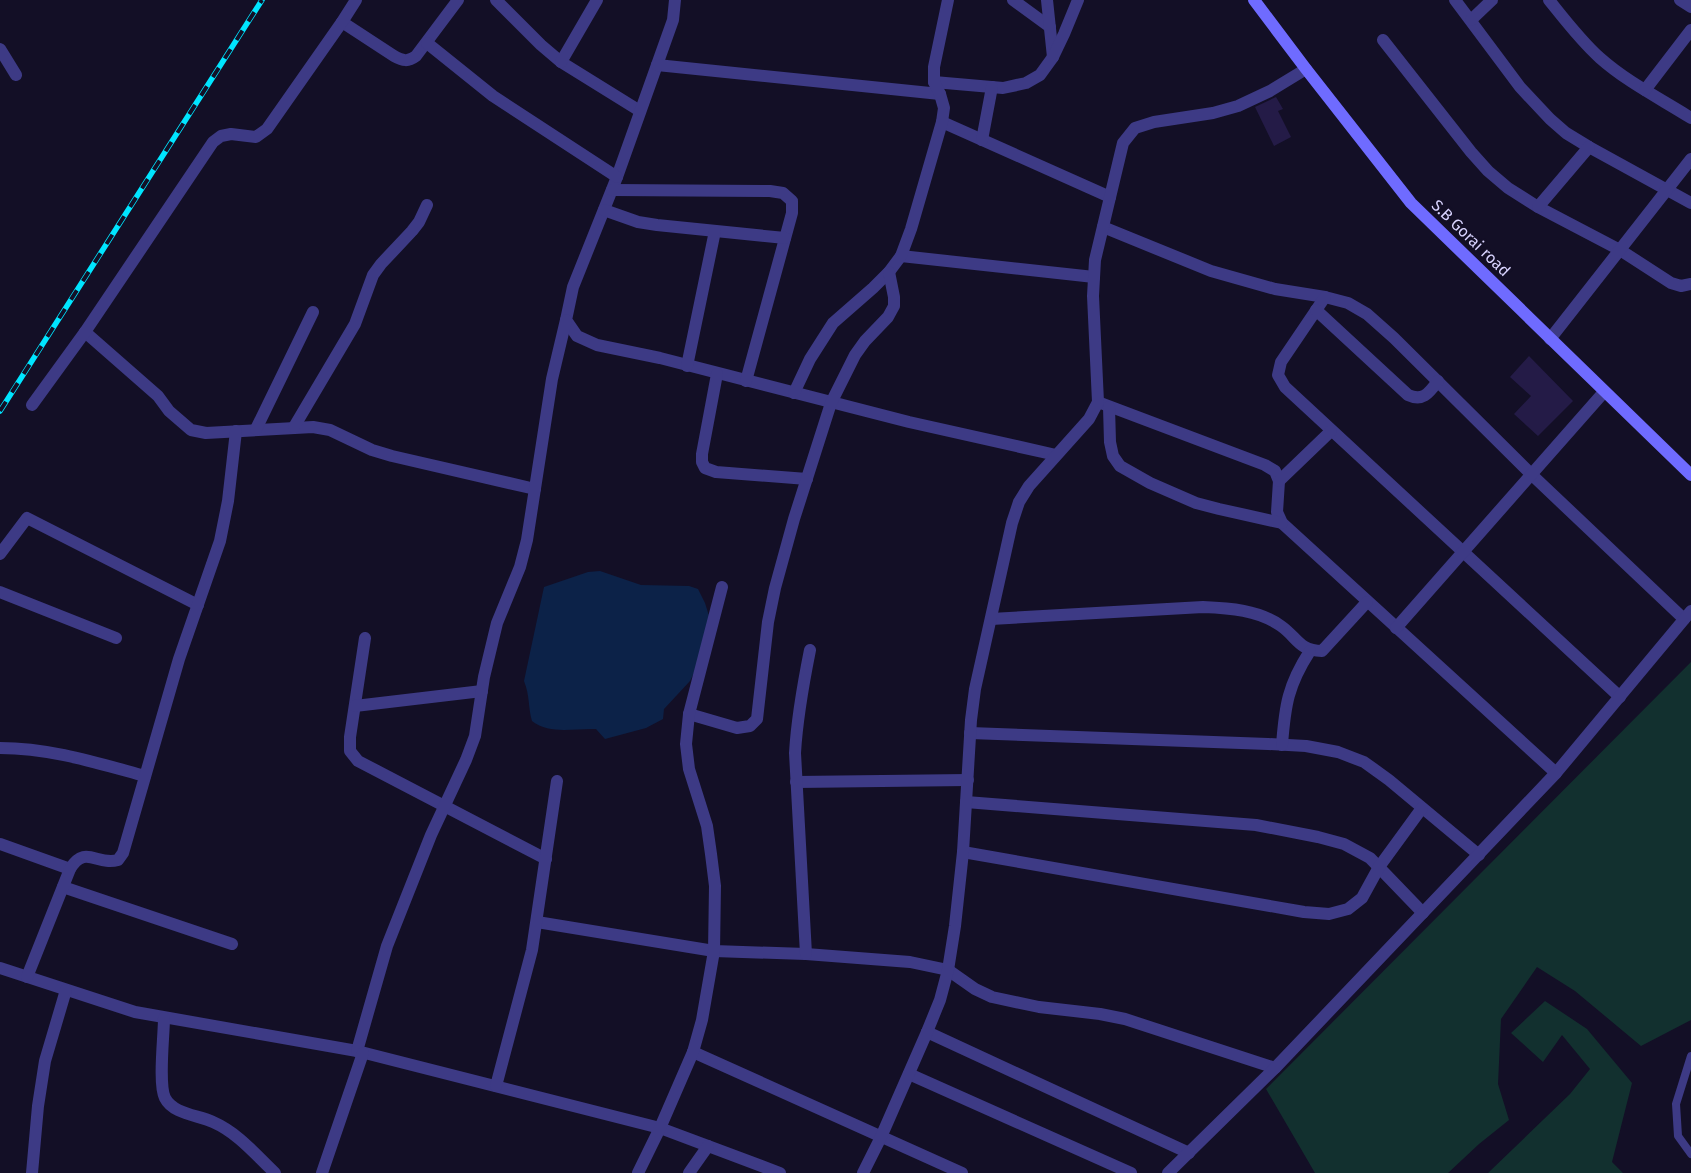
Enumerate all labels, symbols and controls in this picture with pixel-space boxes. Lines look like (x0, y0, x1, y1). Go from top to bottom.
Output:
street label: S.B Gorai road (1428, 196, 1514, 280)

